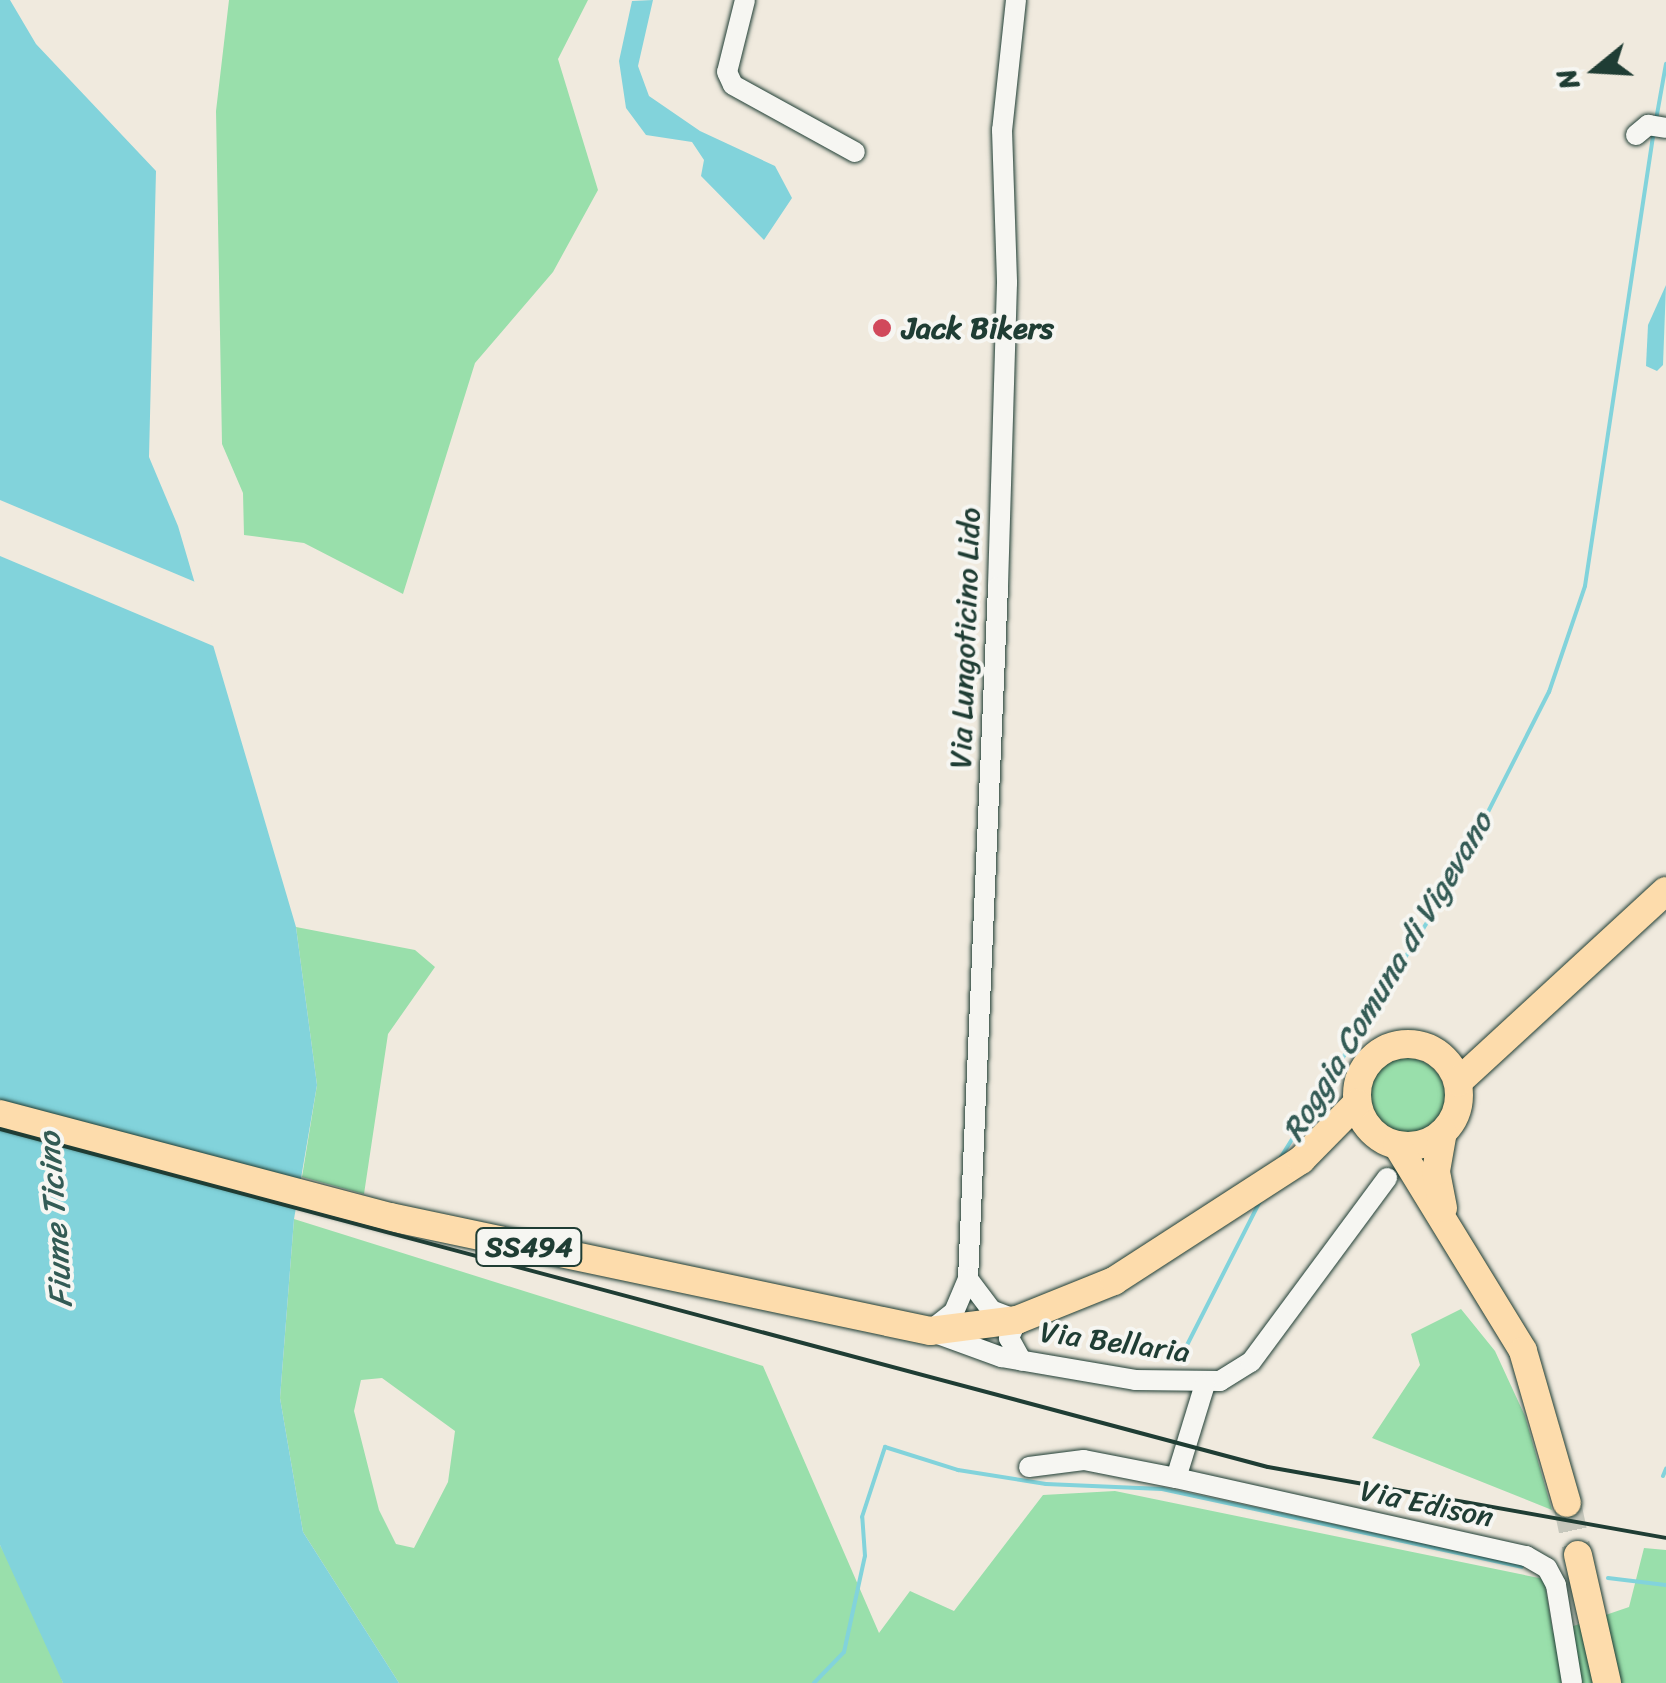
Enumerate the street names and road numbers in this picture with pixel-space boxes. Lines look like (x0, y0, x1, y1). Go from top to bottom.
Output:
street label: Via Lungoticino Lido (942, 507, 988, 769)
road number: SS494 (474, 1224, 584, 1270)
street label: Via Bellaria (1038, 1314, 1192, 1370)
street label: Via Edison (1357, 1472, 1497, 1536)

